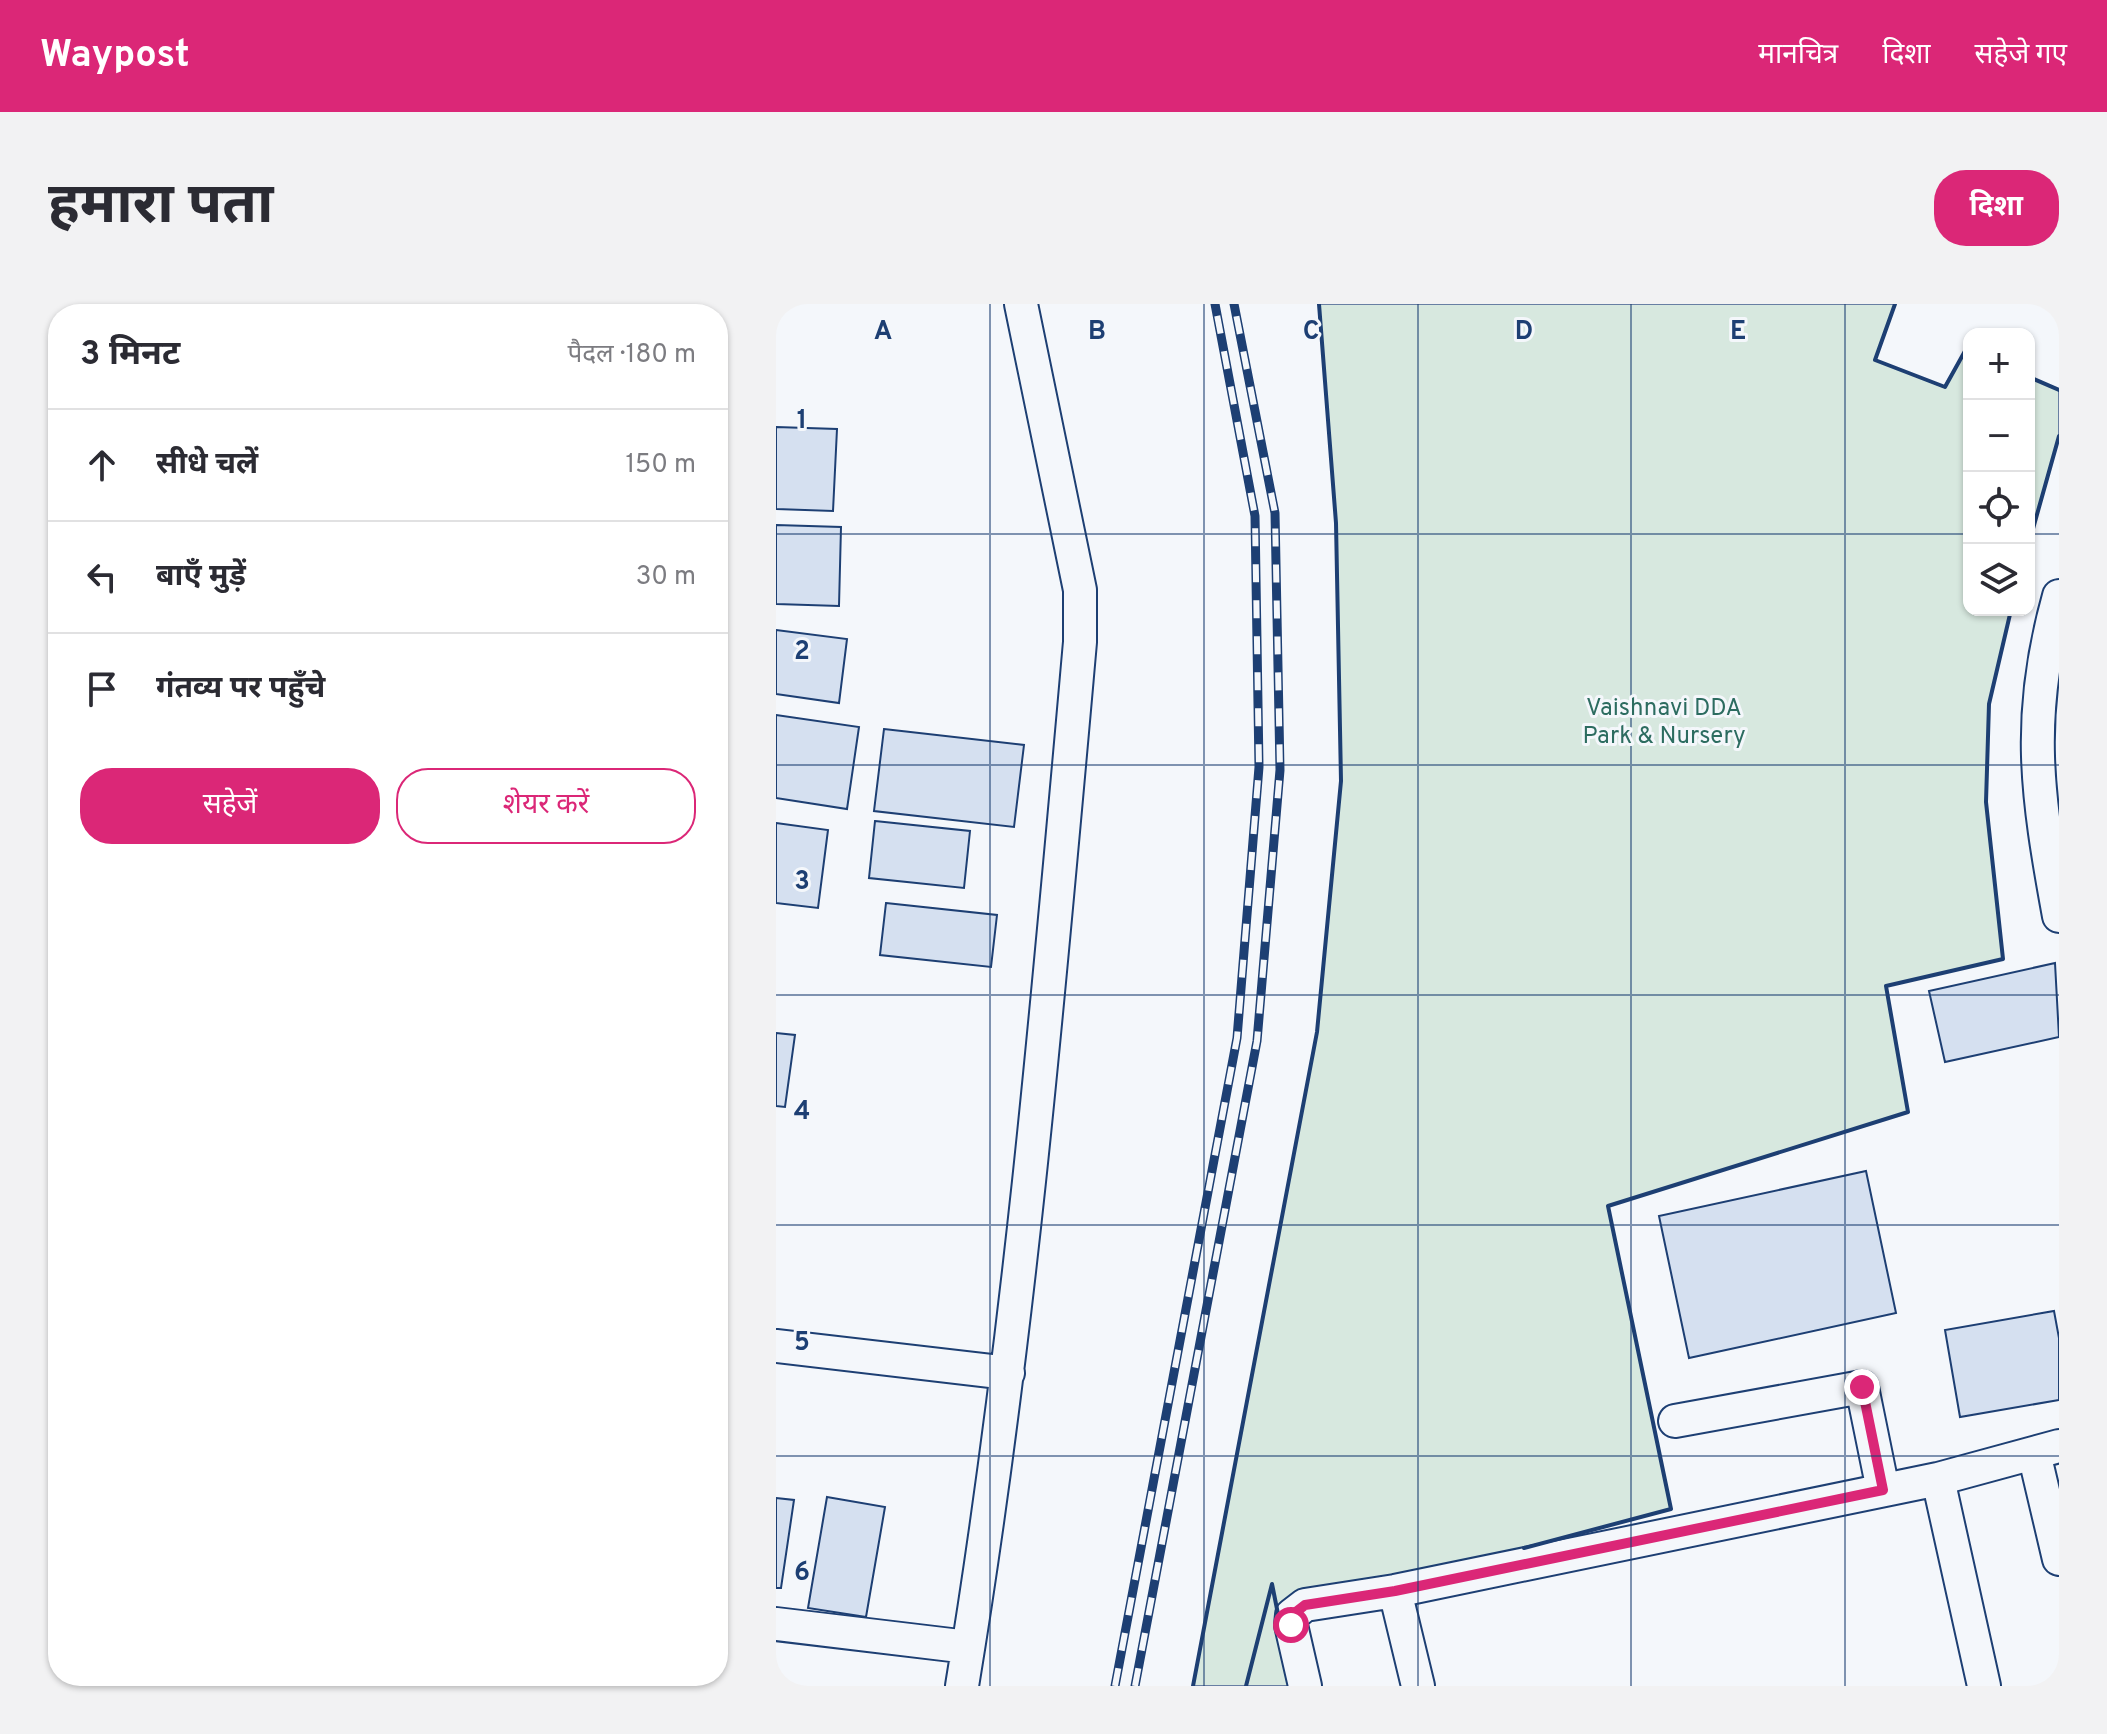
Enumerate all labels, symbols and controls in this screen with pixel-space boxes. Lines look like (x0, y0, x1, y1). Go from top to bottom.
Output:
text: Waypost (40, 32, 190, 81)
text: मानचित्र (1758, 38, 1838, 74)
text: दिशा (1882, 38, 1931, 74)
text: सहेजे गए (1975, 38, 2067, 74)
button: दिशा (1934, 170, 2059, 246)
text: हमारा पता (48, 173, 273, 243)
text: A (874, 316, 892, 349)
text: B (1088, 316, 1106, 349)
text: C (1303, 316, 1319, 349)
text: D (1515, 316, 1533, 349)
text: E (1730, 316, 1746, 349)
map controls (1963, 328, 2035, 616)
button: + (1963, 328, 2035, 400)
text: 3 मिनट (80, 334, 180, 377)
text: पैदल · 180 m (567, 339, 696, 372)
button: − (1963, 400, 2035, 472)
text: 1 (797, 405, 807, 438)
icon: ahead (80, 443, 124, 487)
text: सीधे चलें (156, 447, 258, 484)
text: 150 m (625, 449, 696, 482)
button: locate (1963, 472, 2035, 544)
button: layers (1963, 544, 2035, 616)
icon: left (80, 555, 124, 599)
text: बाएँ मुड़ें (156, 559, 246, 596)
text: 30 m (636, 561, 696, 594)
text: 2 (794, 636, 810, 669)
icon: arrive (80, 667, 124, 711)
text: गंतव्य पर पहुँचे (156, 671, 325, 708)
park label: Vaishnavi DDA Park & Nursery (1582, 694, 1746, 752)
button: सहेजें (80, 768, 380, 844)
button: शेयर करें (396, 768, 696, 844)
text: 3 (794, 866, 810, 899)
text: 4 (794, 1096, 810, 1129)
text: 5 (794, 1327, 810, 1360)
route end (1844, 1369, 1880, 1405)
text: 6 (794, 1557, 810, 1590)
route start (1273, 1607, 1309, 1643)

